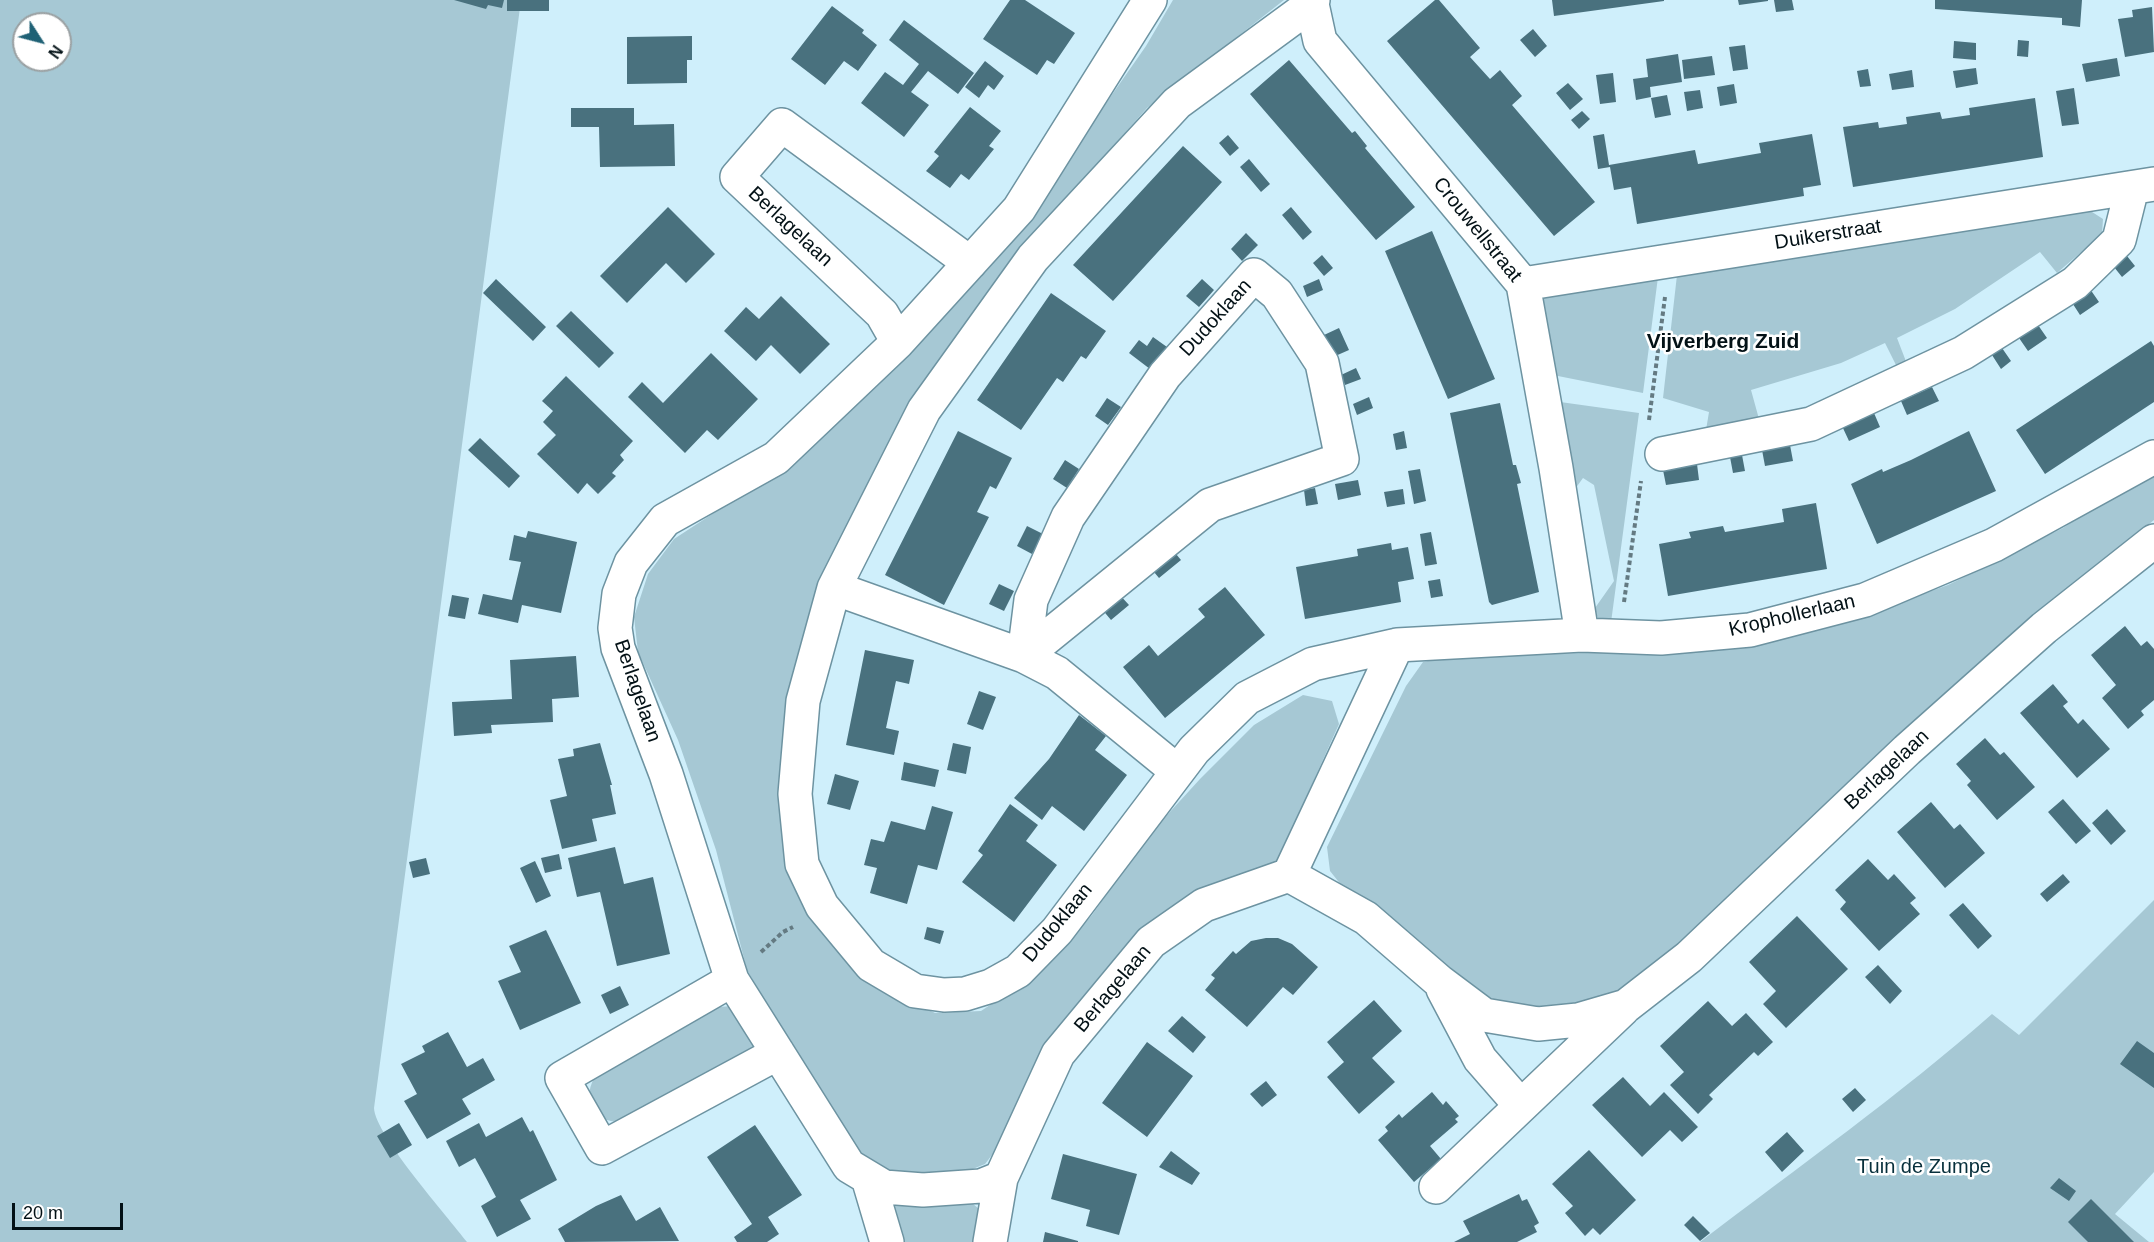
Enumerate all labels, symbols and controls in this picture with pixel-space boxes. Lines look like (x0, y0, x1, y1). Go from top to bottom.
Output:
north arrow (12, 12, 72, 72)
text: N (45, 42, 66, 61)
street label: Crouwellstraat (1427, 173, 1527, 287)
street label: Berlagelaan (743, 182, 837, 272)
street label: Duikerstraat (1773, 215, 1883, 255)
street label: Dudoklaan (1175, 274, 1257, 362)
district label: Vijverberg Zuid (1647, 329, 1799, 355)
street label: Krophollerlaan (1726, 590, 1858, 642)
street label: Berlagelaan (608, 637, 666, 745)
street label: Berlagelaan (1840, 725, 1934, 815)
street label: Dudoklaan (1018, 879, 1098, 967)
street label: Berlagelaan (1069, 940, 1157, 1038)
park label: Tuin de Zumpe (1857, 1155, 1991, 1179)
scale bar (15, 1191, 126, 1229)
text: 20 m (23, 1203, 63, 1223)

